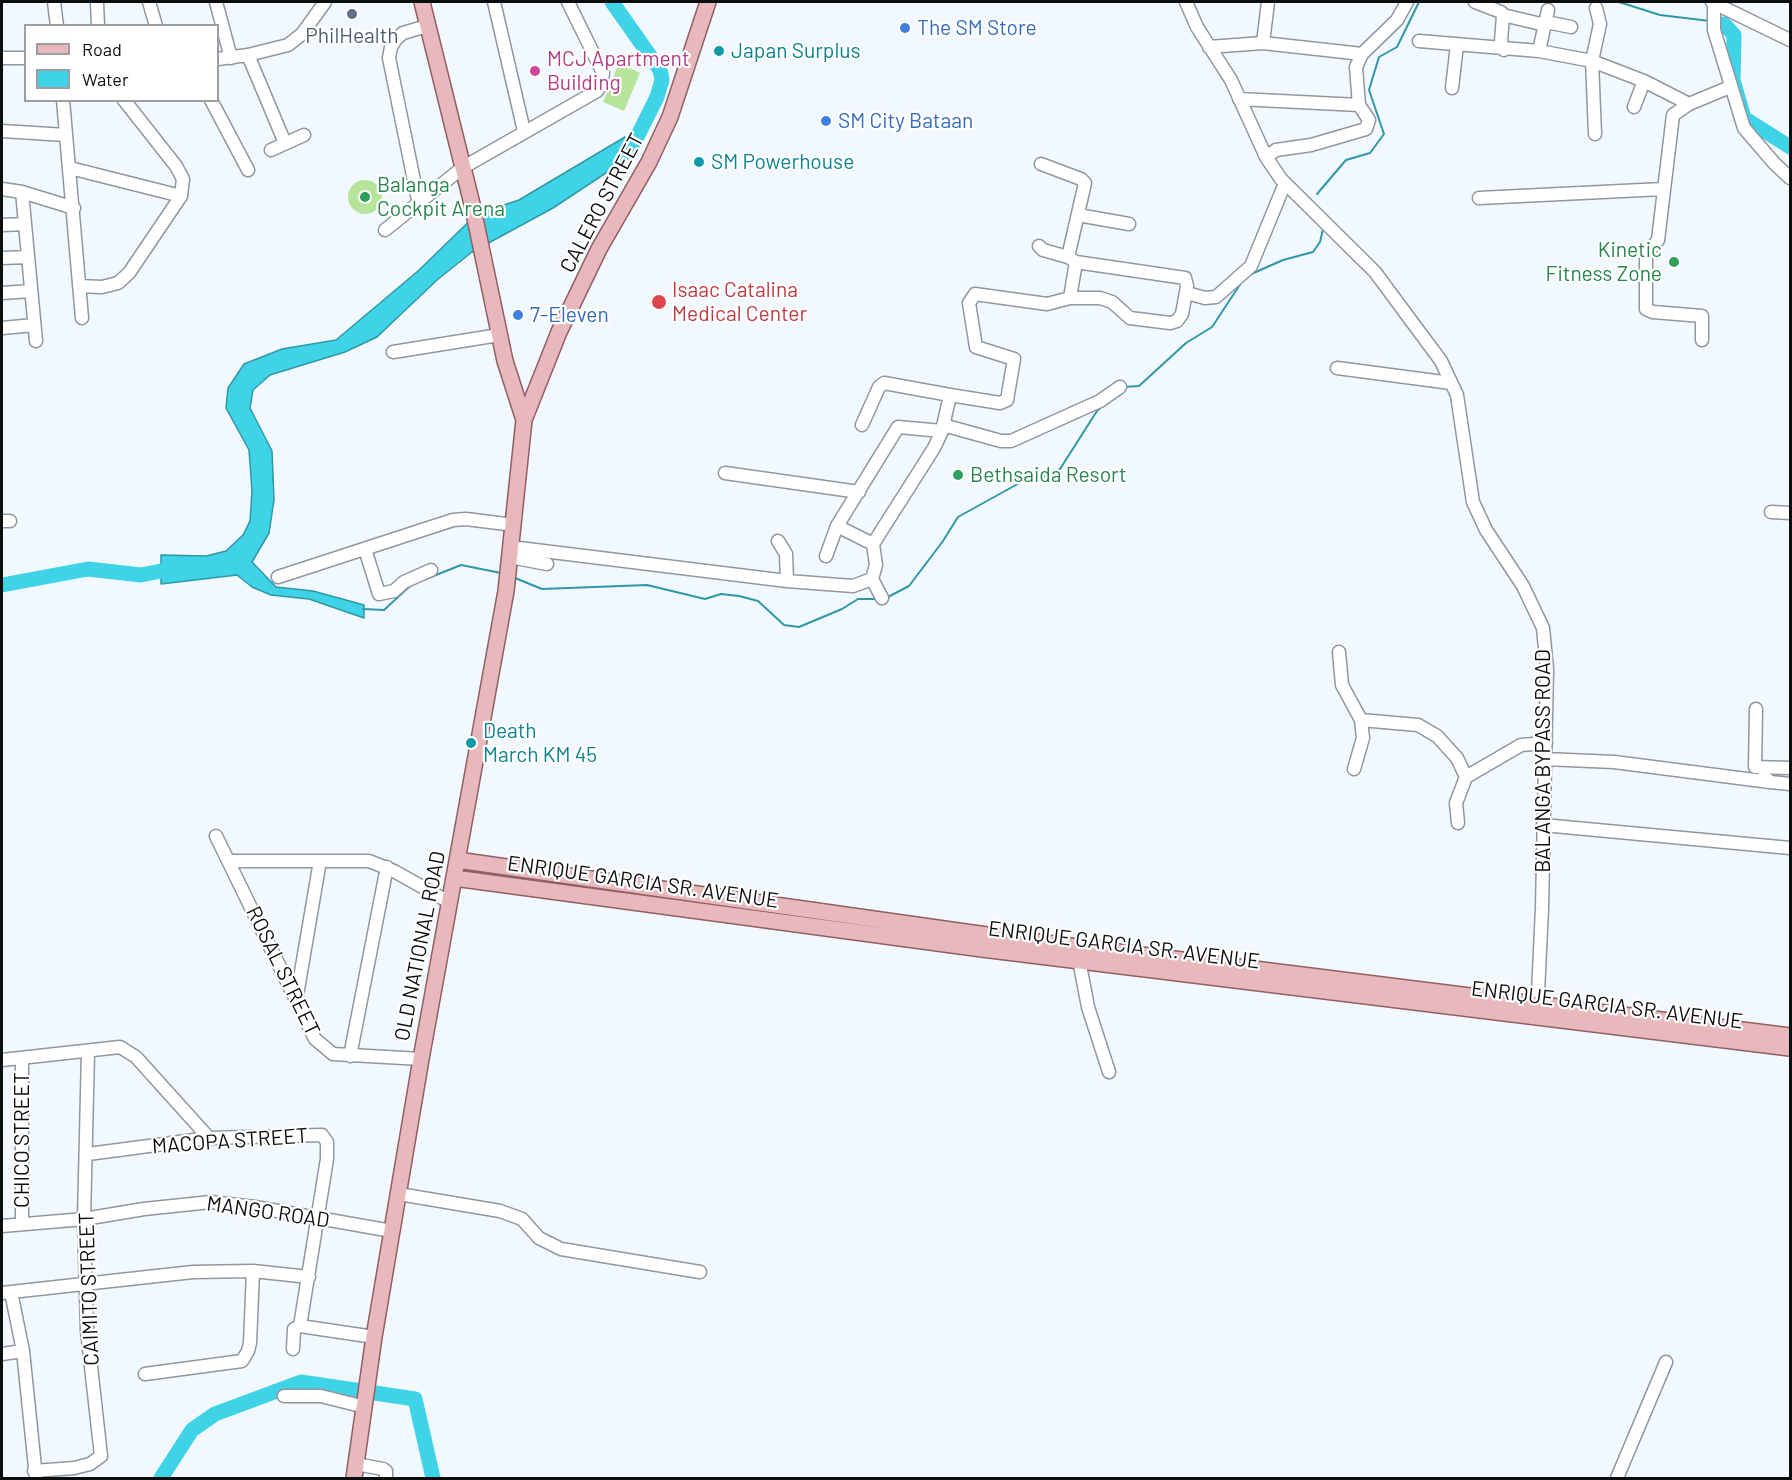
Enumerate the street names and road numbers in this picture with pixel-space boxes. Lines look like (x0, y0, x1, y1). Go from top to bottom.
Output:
street label: CALERO STREET (555, 129, 649, 277)
street label: BALANGA BYPASS ROAD (1530, 649, 1556, 873)
street label: OLD NATIONAL ROAD (389, 849, 451, 1043)
street label: ENRIQUE GARCIA SR. AVENUE (506, 850, 780, 914)
street label: ROSAL STREET (241, 902, 325, 1040)
street label: ENRIQUE GARCIA SR. AVENUE (987, 916, 1261, 974)
street label: ENRIQUE GARCIA SR. AVENUE (1470, 976, 1744, 1034)
street label: CHICO STREET (9, 1072, 35, 1208)
street label: MACOPA STREET (151, 1123, 309, 1159)
street label: MANGO ROAD (205, 1191, 331, 1233)
street label: CAIMITO STREET (74, 1212, 104, 1366)

